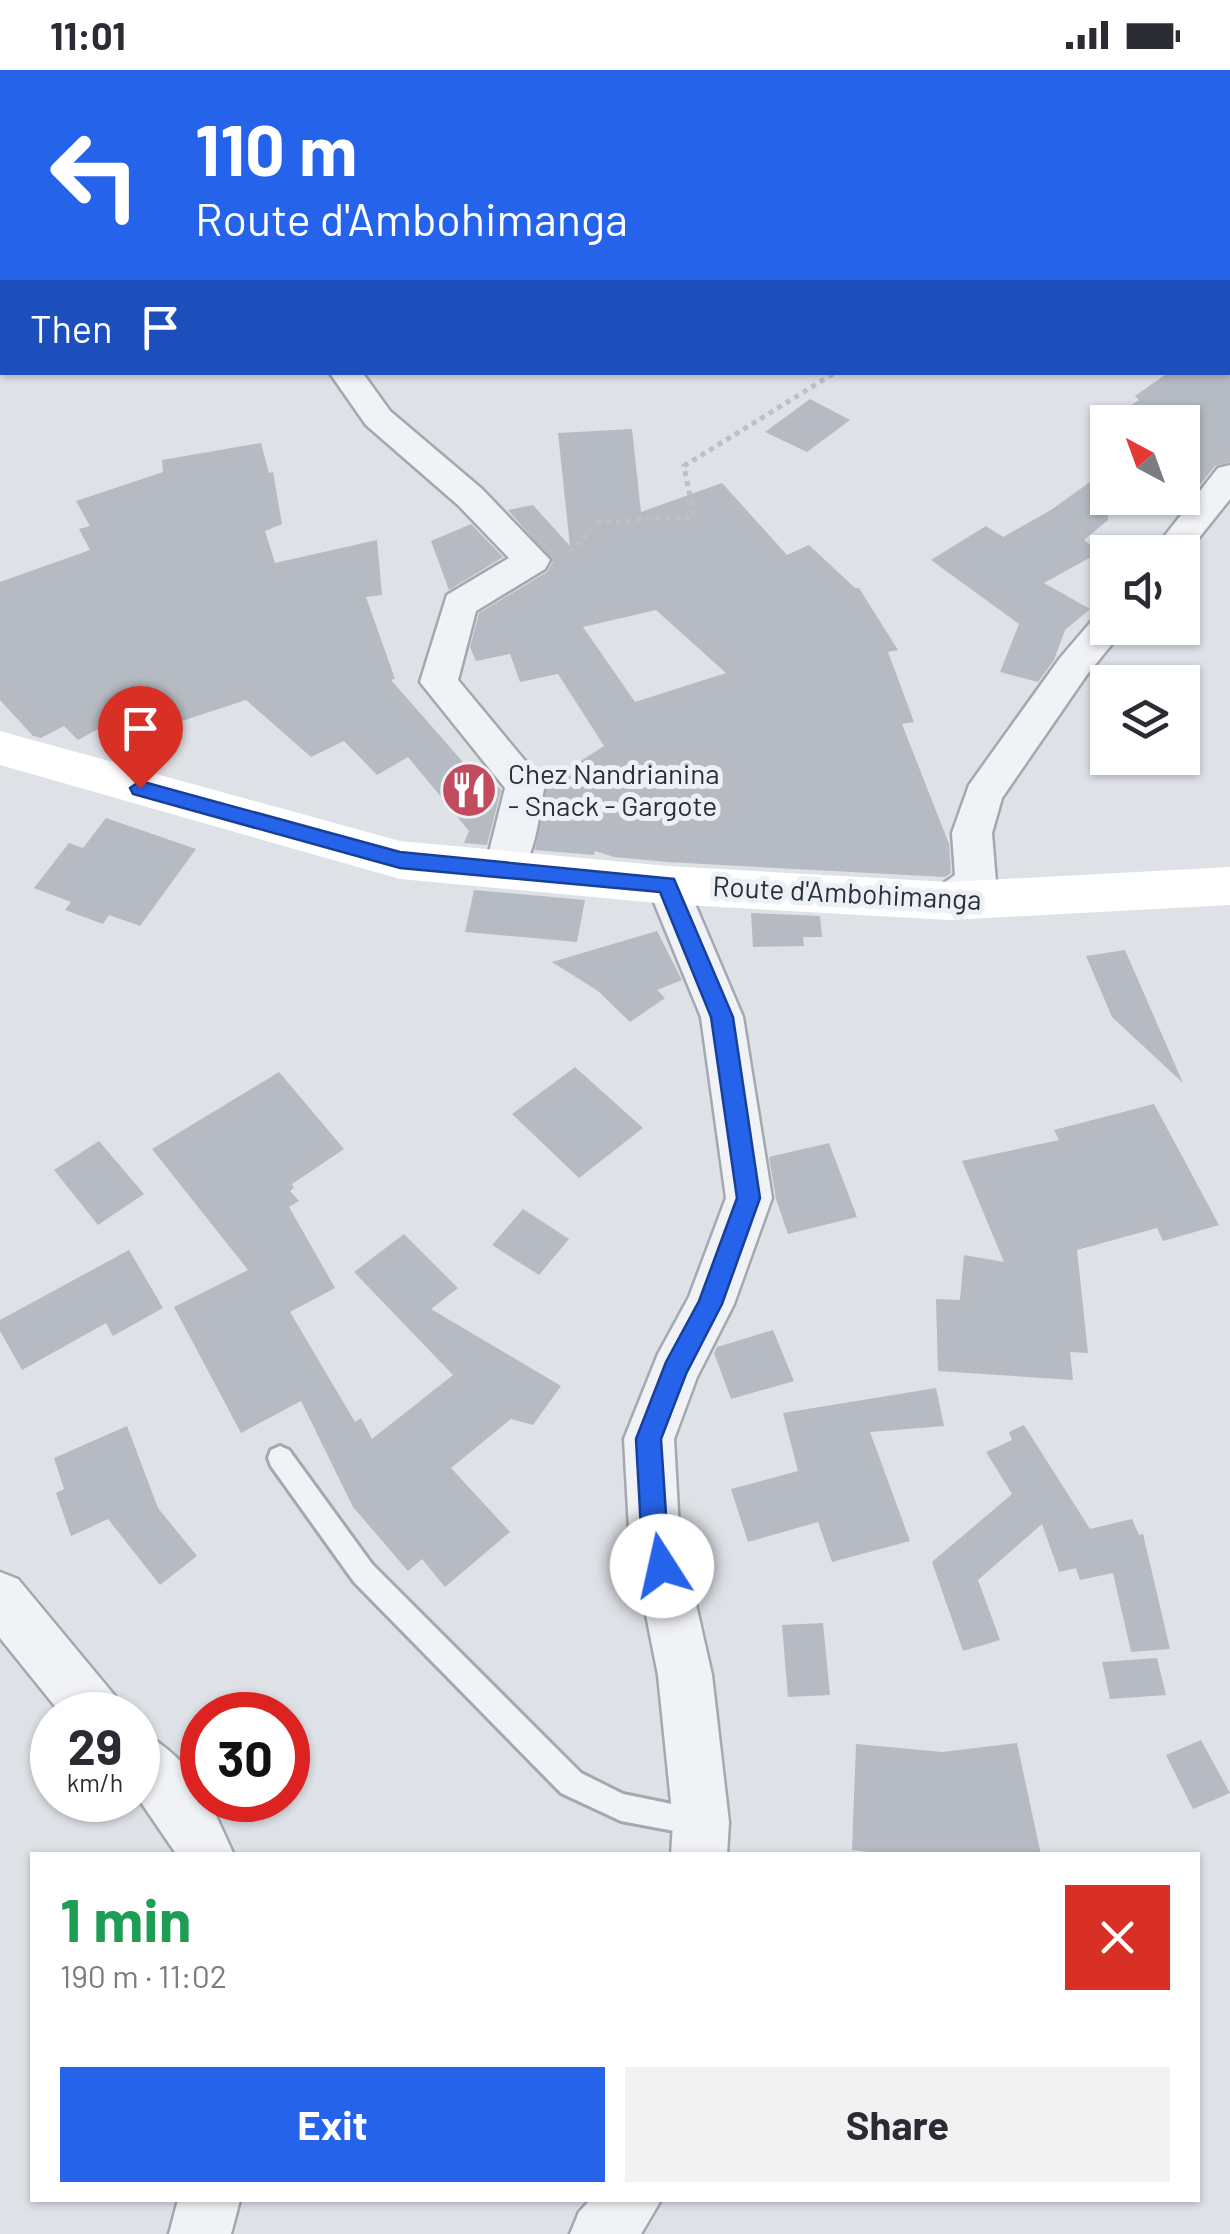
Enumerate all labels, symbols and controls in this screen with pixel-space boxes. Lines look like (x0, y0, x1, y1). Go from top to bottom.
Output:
text: 11:01 (50, 12, 126, 58)
text: 110 m (195, 106, 357, 190)
icon: left (30, 110, 160, 240)
text: Route d'Ambohimanga (195, 191, 628, 245)
icon: arrive (133, 300, 188, 355)
text: Then (30, 305, 113, 351)
north arrow (1090, 405, 1200, 515)
map controls (1090, 405, 1200, 775)
button: sound (1090, 535, 1200, 645)
button: layers (1090, 665, 1200, 775)
pin (98, 686, 183, 789)
icon: arrive (113, 701, 168, 756)
place label: Chez Nandrianina - Snack - Gargote (508, 756, 720, 822)
restaurant icon: Chez Nandrianina - Snack - Gargote (439, 760, 499, 820)
street label: Route d'Ambohimanga (712, 868, 982, 916)
position arrow (610, 1514, 714, 1618)
speed limit sign: 30 (180, 1692, 310, 1822)
text: 29 (68, 1715, 122, 1775)
text: km/h (67, 1767, 123, 1797)
text: 1 min (60, 1882, 191, 1954)
button: close (1065, 1885, 1170, 1990)
text: 190 m · 11:02 (60, 1956, 227, 1994)
button: Exit (60, 2067, 605, 2182)
button: Share (625, 2067, 1170, 2182)

